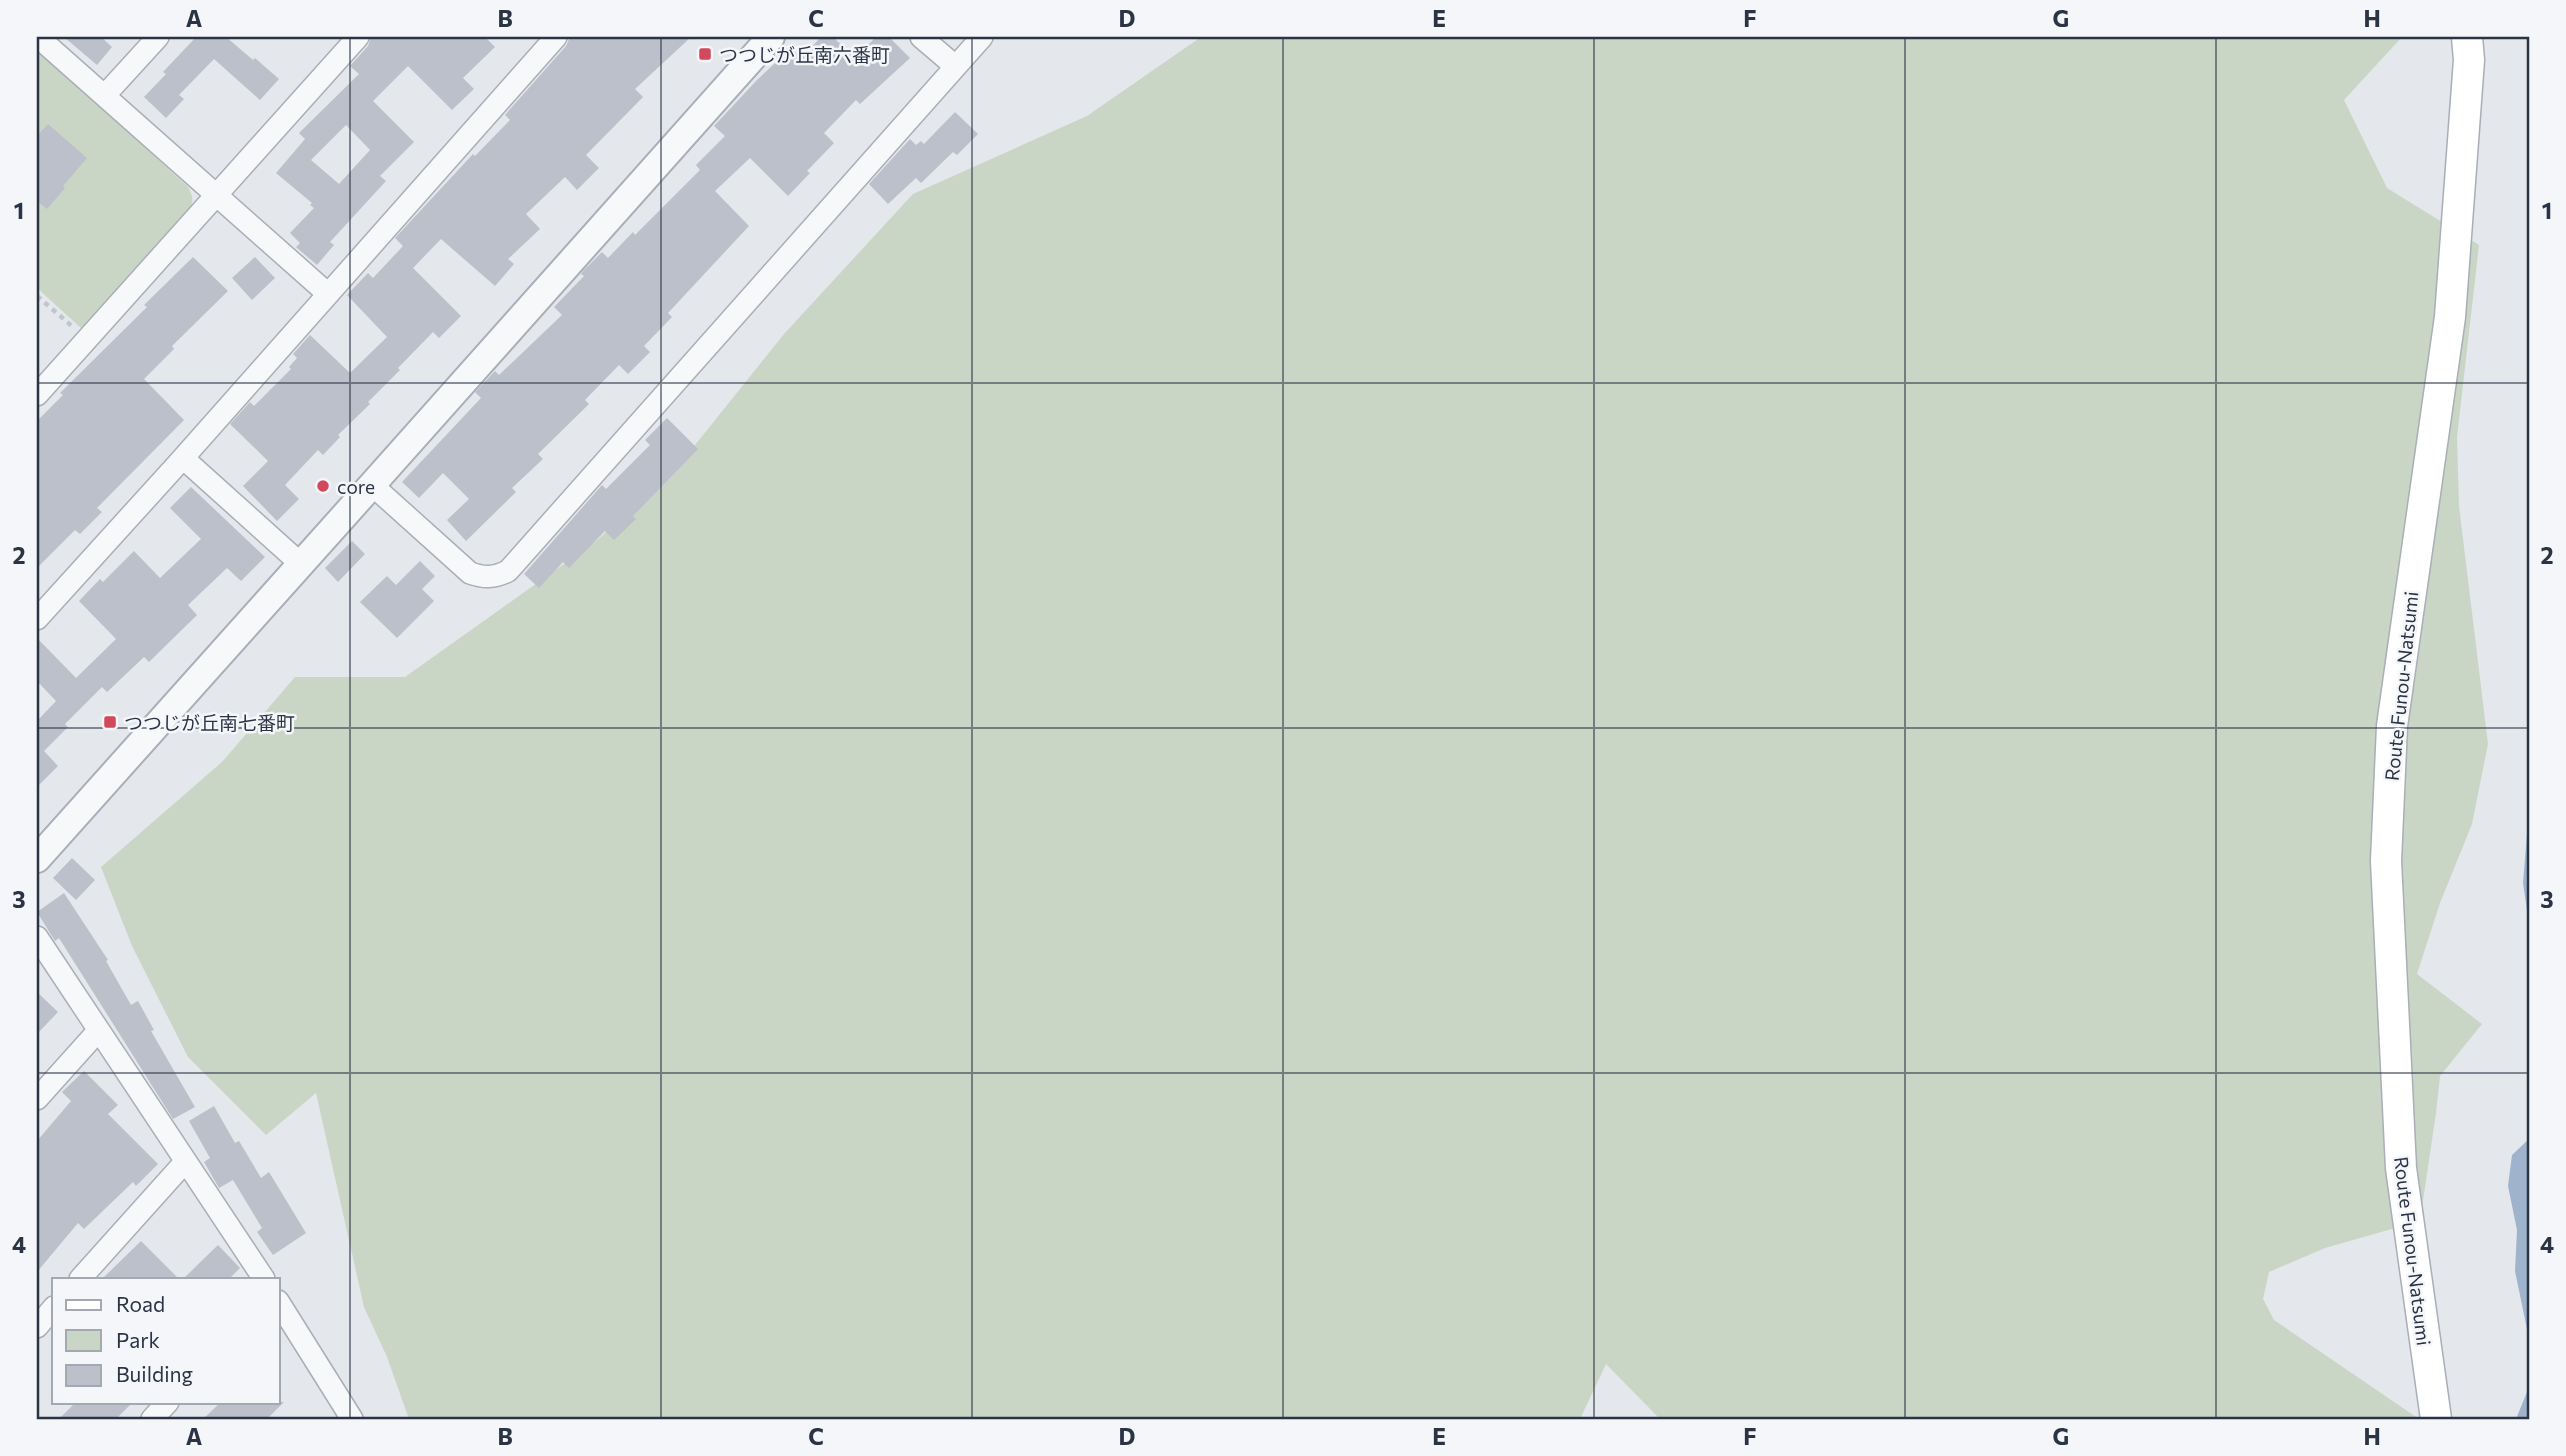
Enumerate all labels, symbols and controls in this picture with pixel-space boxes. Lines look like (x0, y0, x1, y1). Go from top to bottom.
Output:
text: A (186, 4, 203, 32)
text: B (497, 4, 513, 32)
text: C (808, 4, 824, 32)
text: D (1119, 4, 1136, 32)
text: E (1432, 4, 1446, 32)
text: F (1743, 4, 1757, 32)
text: G (2053, 4, 2069, 32)
text: H (2363, 4, 2381, 32)
place label: つつじが丘南六番町 (719, 43, 890, 66)
marker: つつじが丘南六番町 (697, 46, 713, 62)
text: 1 (14, 196, 24, 224)
text: 1 (2542, 196, 2552, 224)
place label: core (337, 475, 375, 498)
marker: core (315, 478, 331, 494)
text: 2 (12, 541, 26, 569)
text: 2 (2540, 541, 2554, 569)
street label: Route Funou-Natsumi (2380, 590, 2422, 782)
place label: つつじが丘南七番町 (124, 711, 295, 734)
marker: つつじが丘南七番町 (102, 714, 118, 730)
text: 3 (12, 885, 26, 913)
text: 3 (2540, 885, 2554, 913)
street label: Route Funou-Natsumi (2390, 1155, 2436, 1347)
text: 4 (12, 1230, 26, 1258)
text: 4 (2540, 1230, 2554, 1258)
legend (52, 1278, 280, 1404)
text: Road (116, 1291, 165, 1316)
text: Park (116, 1327, 160, 1352)
text: Building (116, 1361, 193, 1386)
text: A (186, 1422, 203, 1450)
text: B (497, 1422, 513, 1450)
text: C (808, 1422, 824, 1450)
text: D (1119, 1422, 1136, 1450)
text: E (1432, 1422, 1446, 1450)
text: F (1743, 1422, 1757, 1450)
text: G (2053, 1422, 2069, 1450)
text: H (2363, 1422, 2381, 1450)

